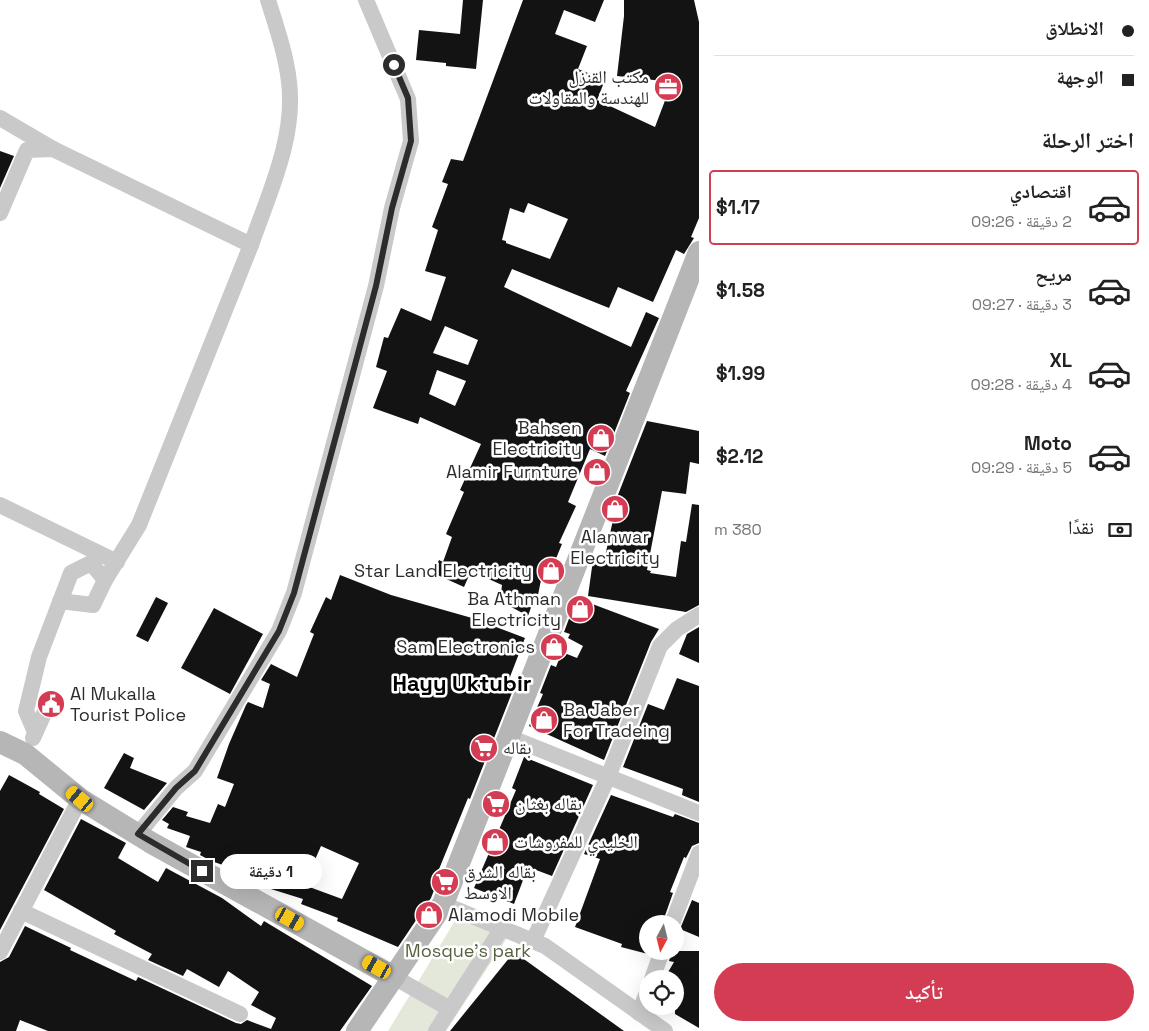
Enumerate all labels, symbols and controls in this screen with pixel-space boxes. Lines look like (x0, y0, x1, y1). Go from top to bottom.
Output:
text: الانطلاق (1045, 16, 1104, 41)
route start (383, 54, 405, 76)
place label: مكتب القنزل للهندسة والمقاولات (528, 65, 649, 109)
text: الوجهة (1056, 65, 1104, 90)
office icon: مكتب القنزل للهندسة والمقاولات (653, 72, 683, 102)
text: اختر الرحلة (1042, 126, 1134, 154)
text: اقتصادي (1010, 179, 1072, 204)
icon: car (1087, 185, 1132, 230)
text: $1.17 (716, 195, 760, 220)
text: 2 دقيقة · 09:26 (971, 211, 1072, 232)
text: مريح (1035, 262, 1072, 287)
icon: car (1087, 268, 1132, 313)
text: $1.58 (716, 278, 765, 303)
text: 3 دقيقة · 09:27 (972, 294, 1072, 315)
text: XL (1049, 348, 1072, 373)
icon: car (1087, 351, 1132, 396)
text: $1.99 (716, 361, 765, 386)
text: 4 دقيقة · 09:28 (970, 374, 1072, 395)
place label: Bahsen Electricity (492, 416, 582, 460)
shop icon: Bahsen Electricity (586, 423, 616, 453)
text: Moto (1024, 431, 1072, 456)
icon: car (1087, 434, 1132, 479)
text: $2.12 (716, 444, 763, 469)
shop icon: Alamir Furnture (582, 457, 612, 487)
text: 5 دقيقة · 09:29 (971, 457, 1072, 478)
place label: Alamir Furnture (446, 460, 578, 483)
shop icon: Alanwar Electricity (600, 494, 630, 524)
text: نقدًا (1068, 515, 1094, 540)
icon: cash (1106, 516, 1134, 544)
text: 380 m (714, 519, 762, 540)
place label: Alanwar Electricity (570, 525, 660, 569)
shop icon: Star Land Electricity (536, 556, 566, 586)
place label: Star Land Electricity (354, 559, 532, 582)
place label: Ba Athman Electricity (467, 587, 561, 631)
shop icon: Ba Athman Electricity (565, 594, 595, 624)
shop icon: Sam Electronics (539, 632, 569, 662)
place label: Sam Electronics (396, 635, 535, 658)
district label: Hayy Uktubir (393, 669, 532, 697)
place label: Al Mukalla Tourist Police (70, 682, 186, 726)
public building icon: Al Mukalla Tourist Police (36, 689, 66, 719)
place label: Ba Jaber For Tradeing (563, 698, 670, 742)
shop icon: Ba Jaber For Tradeing (529, 705, 559, 735)
supermarket icon: بقاله (469, 733, 499, 763)
place label: بقاله (503, 736, 531, 759)
car (63, 784, 96, 814)
supermarket icon: بقاله بغثان (481, 789, 511, 819)
place label: بقاله بغثان (515, 792, 582, 815)
shop icon: الخليدي للمفروشات (480, 827, 510, 857)
place label: الخليدي للمفروشات (514, 830, 638, 857)
callout: 1 دقيقة (220, 854, 322, 888)
route end (191, 860, 213, 882)
place label: بقاله الشرق الاوسط (464, 860, 536, 904)
text: 1 دقيقة (249, 861, 293, 882)
supermarket icon: بقاله الشرق الاوسط (430, 867, 460, 897)
shop icon: Alamodi Mobile (414, 900, 444, 930)
place label: Alamodi Mobile (448, 903, 579, 926)
car (273, 905, 306, 933)
north arrow (639, 915, 684, 960)
map controls (639, 915, 684, 1015)
park label: Mosque's park (405, 939, 531, 962)
car (360, 953, 393, 981)
button: تأكيد (714, 963, 1134, 1021)
button: locate (639, 970, 684, 1015)

